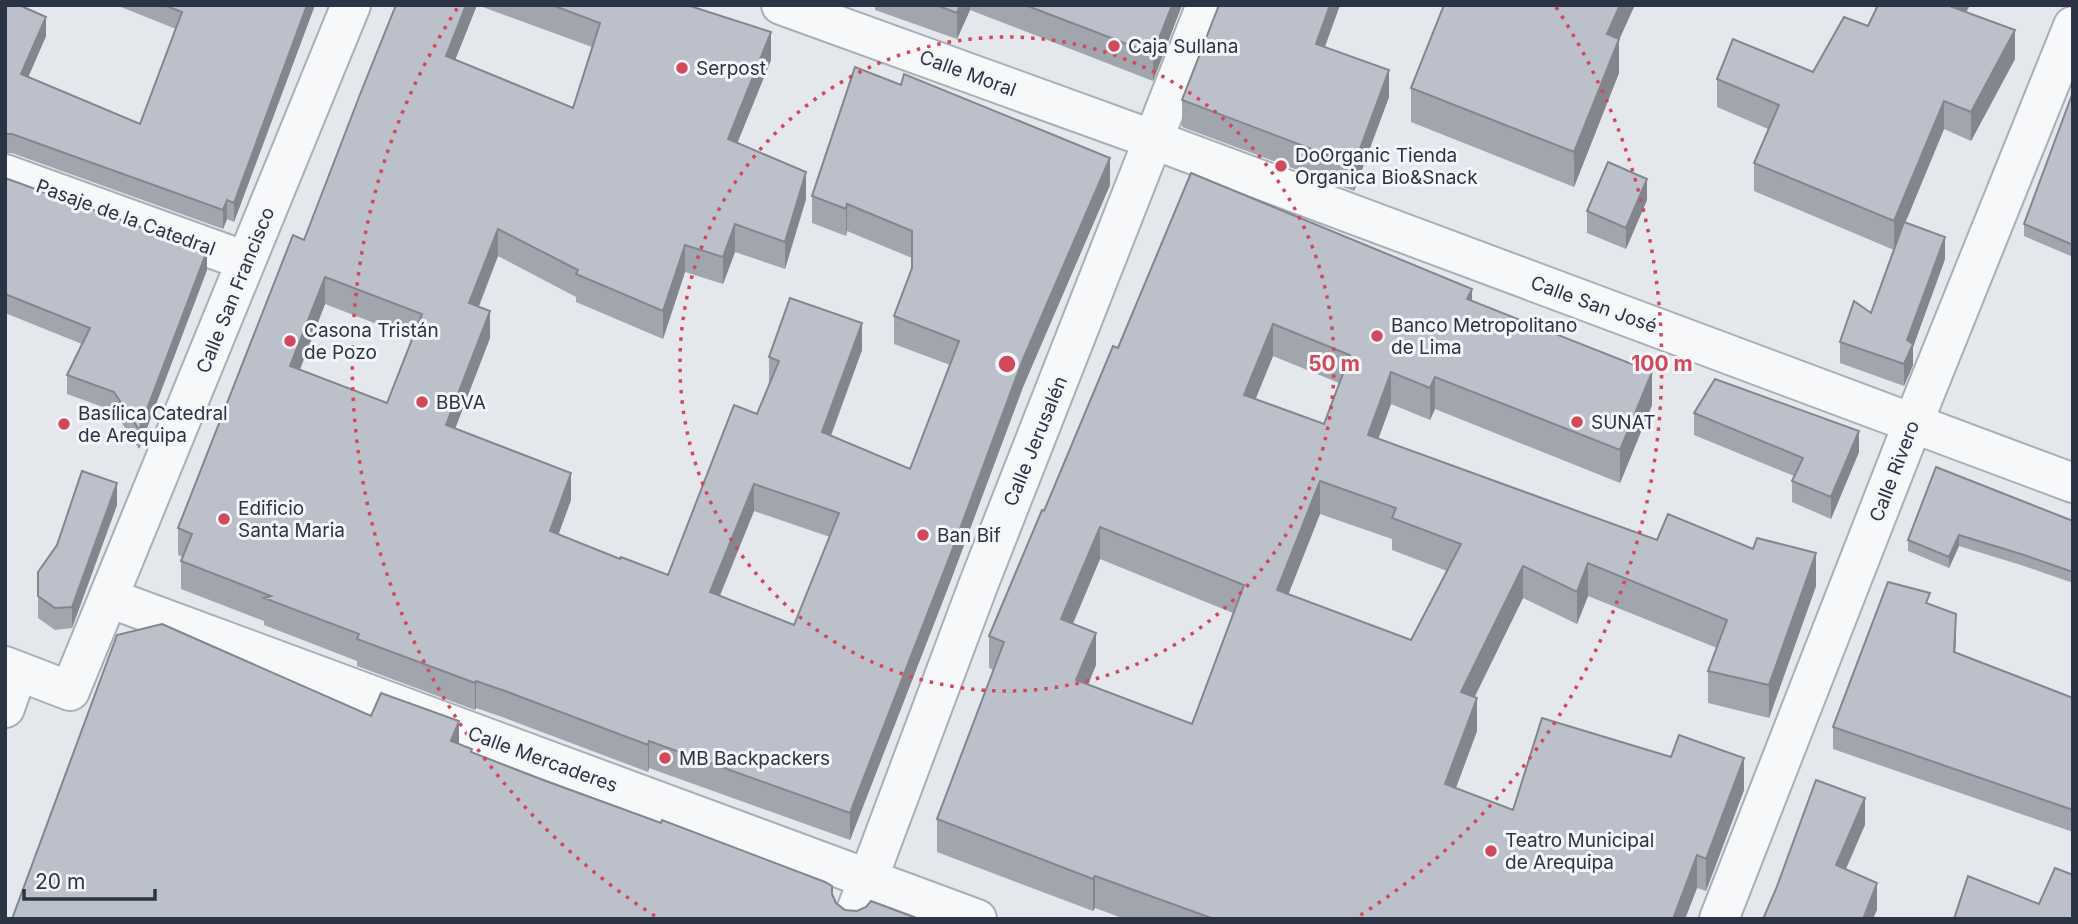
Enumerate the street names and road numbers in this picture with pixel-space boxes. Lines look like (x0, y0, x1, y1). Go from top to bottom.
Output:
street label: Calle Moral (916, 45, 1019, 102)
street label: Pasaje de la Catedral (33, 174, 219, 261)
street label: Calle San Francisco (192, 204, 279, 377)
street label: Calle San José (1527, 271, 1660, 338)
street label: Calle Jerusalén (999, 373, 1072, 510)
street label: Calle Rivero (1865, 417, 1924, 525)
street label: Calle Mercaderes (465, 722, 621, 797)

